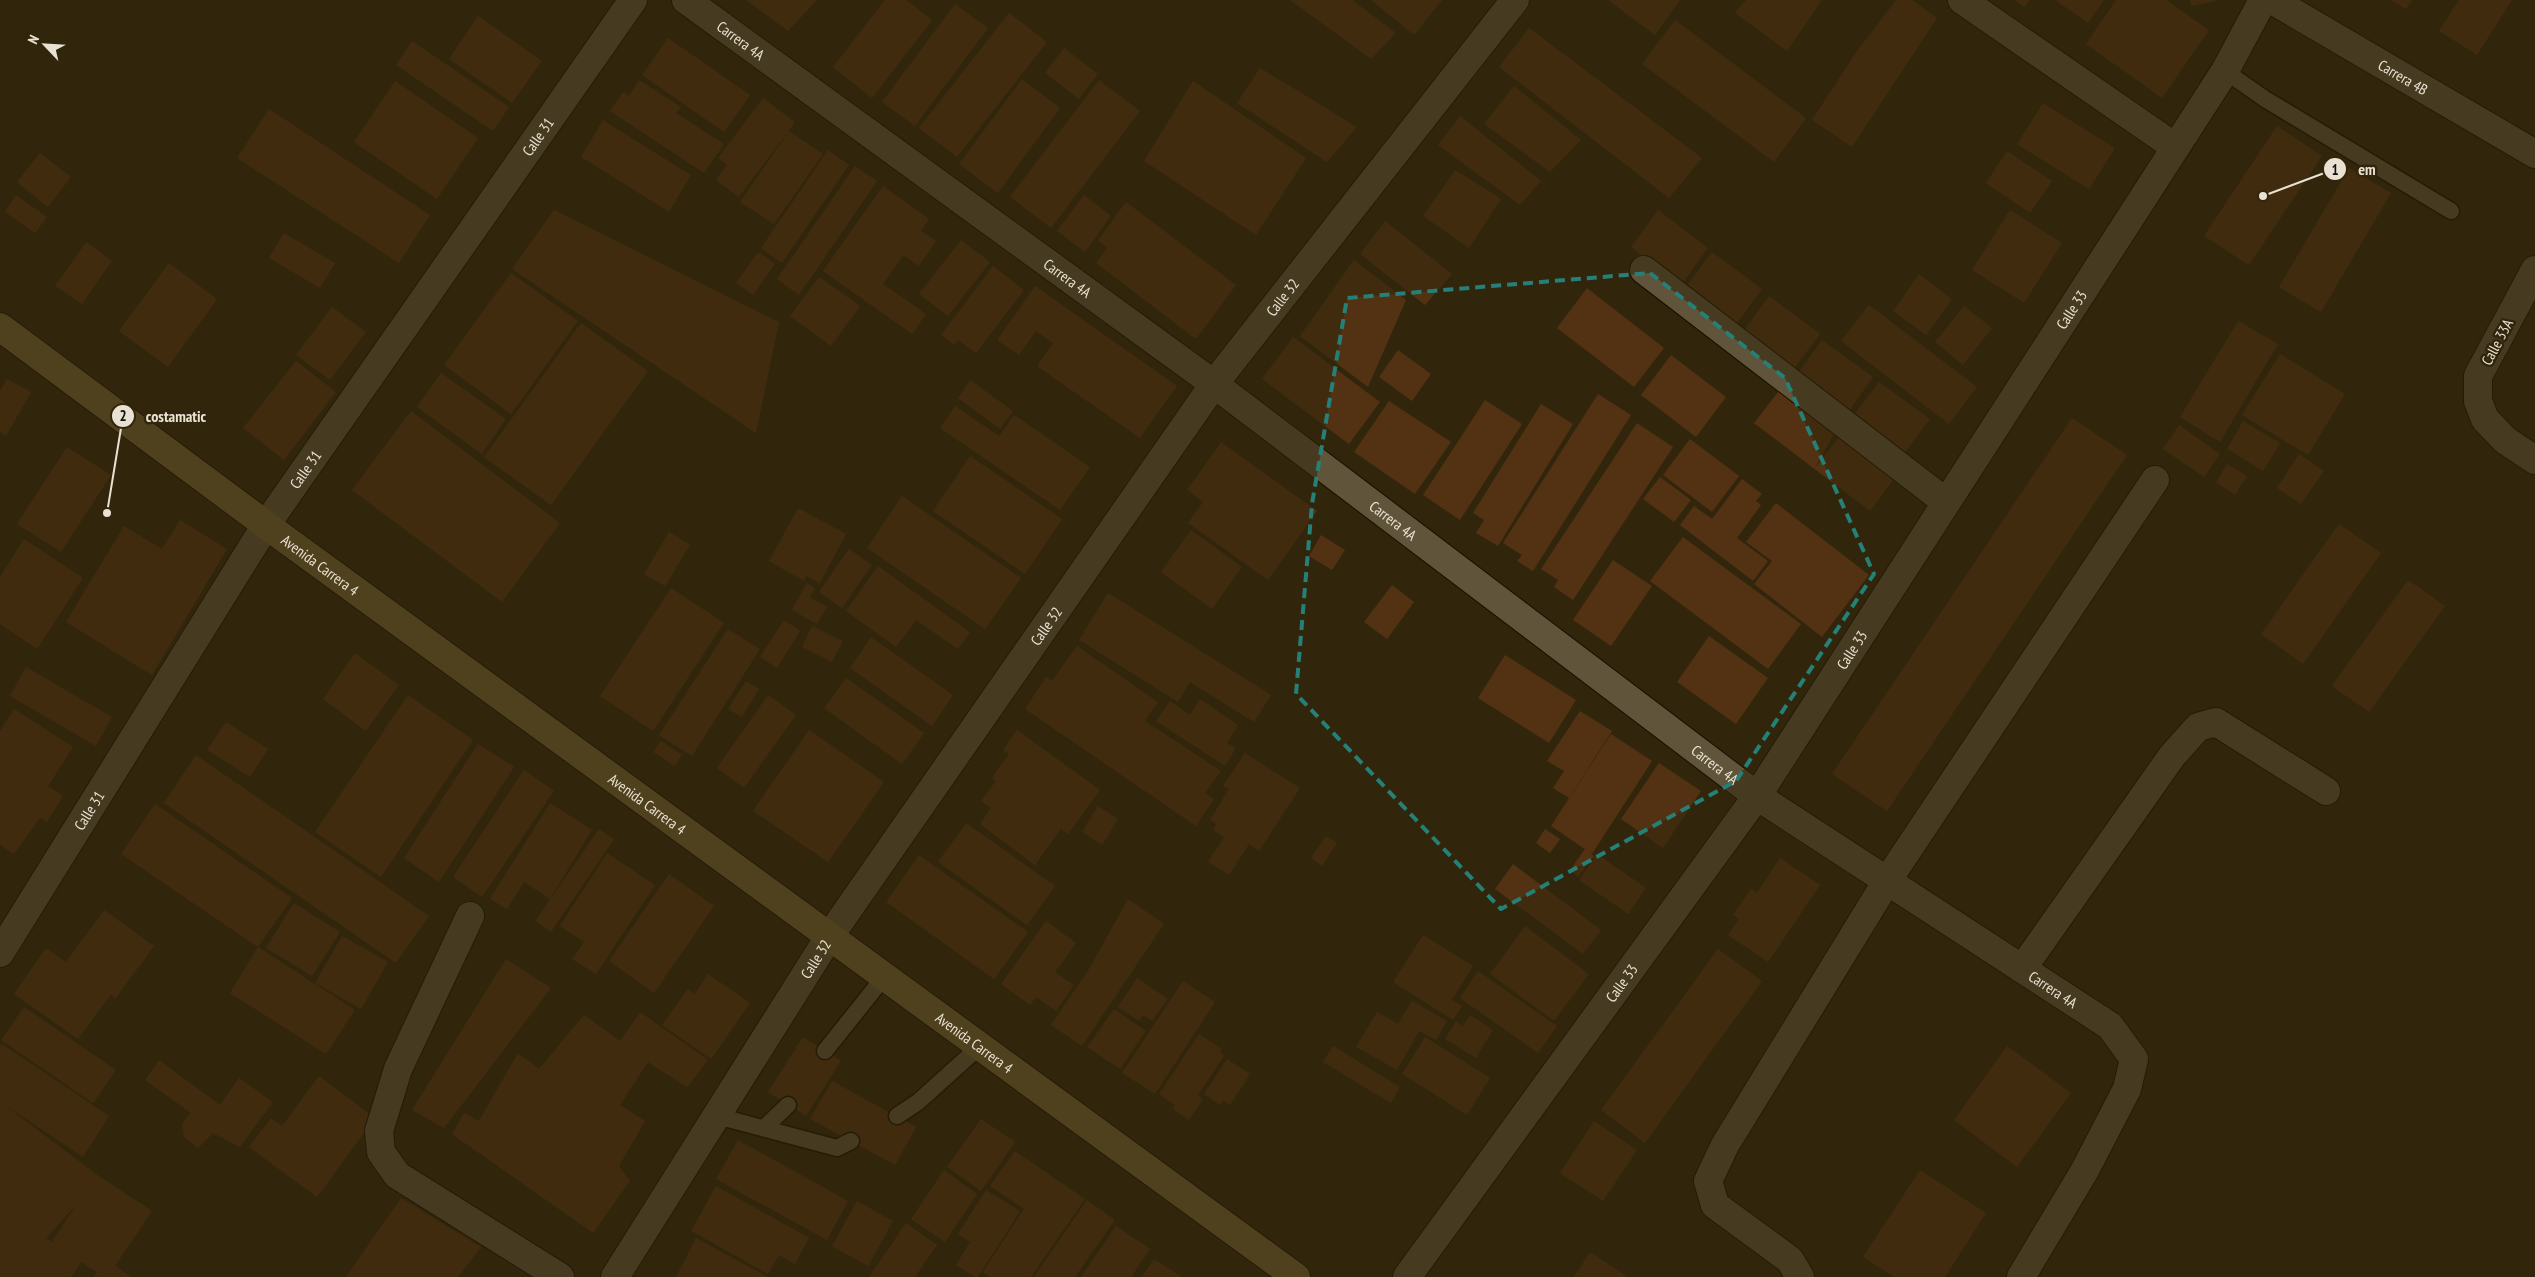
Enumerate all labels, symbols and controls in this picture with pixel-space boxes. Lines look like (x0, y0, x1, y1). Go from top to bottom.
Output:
street label: Carrera 4A (713, 16, 769, 64)
north arrow (20, 20, 70, 70)
text: N (23, 32, 43, 47)
street label: Carrera 4B (2375, 55, 2431, 99)
street label: Calle 31 (518, 114, 558, 159)
callout: em (2323, 154, 2385, 185)
text: em (2358, 159, 2376, 179)
text: 1 (2331, 160, 2339, 179)
street label: Carrera 4A (1040, 254, 1096, 302)
street label: Calle 32 (1262, 274, 1303, 320)
street label: Calle 33 (2052, 286, 2091, 332)
street label: Calle 33A (2477, 315, 2517, 368)
callout: costamatic (111, 401, 216, 432)
text: 2 (119, 406, 127, 425)
text: costamatic (146, 406, 207, 426)
street label: Calle 31 (285, 446, 325, 492)
street label: Carrera 4A (1366, 496, 1421, 545)
street label: Avenida Carrera 4 (278, 530, 363, 600)
street label: Calle 32 (1026, 603, 1066, 649)
street label: Calle 33 (1832, 627, 1871, 673)
street label: Carrera 4A (1688, 740, 1743, 789)
street label: Avenida Carrera 4 (605, 769, 690, 838)
street label: Calle 31 (69, 787, 108, 833)
street label: Calle 32 (796, 936, 835, 982)
street label: Calle 33 (1601, 960, 1641, 1005)
street label: Carrera 4A (2025, 966, 2082, 1012)
street label: Avenida Carrera 4 (932, 1008, 1017, 1077)

